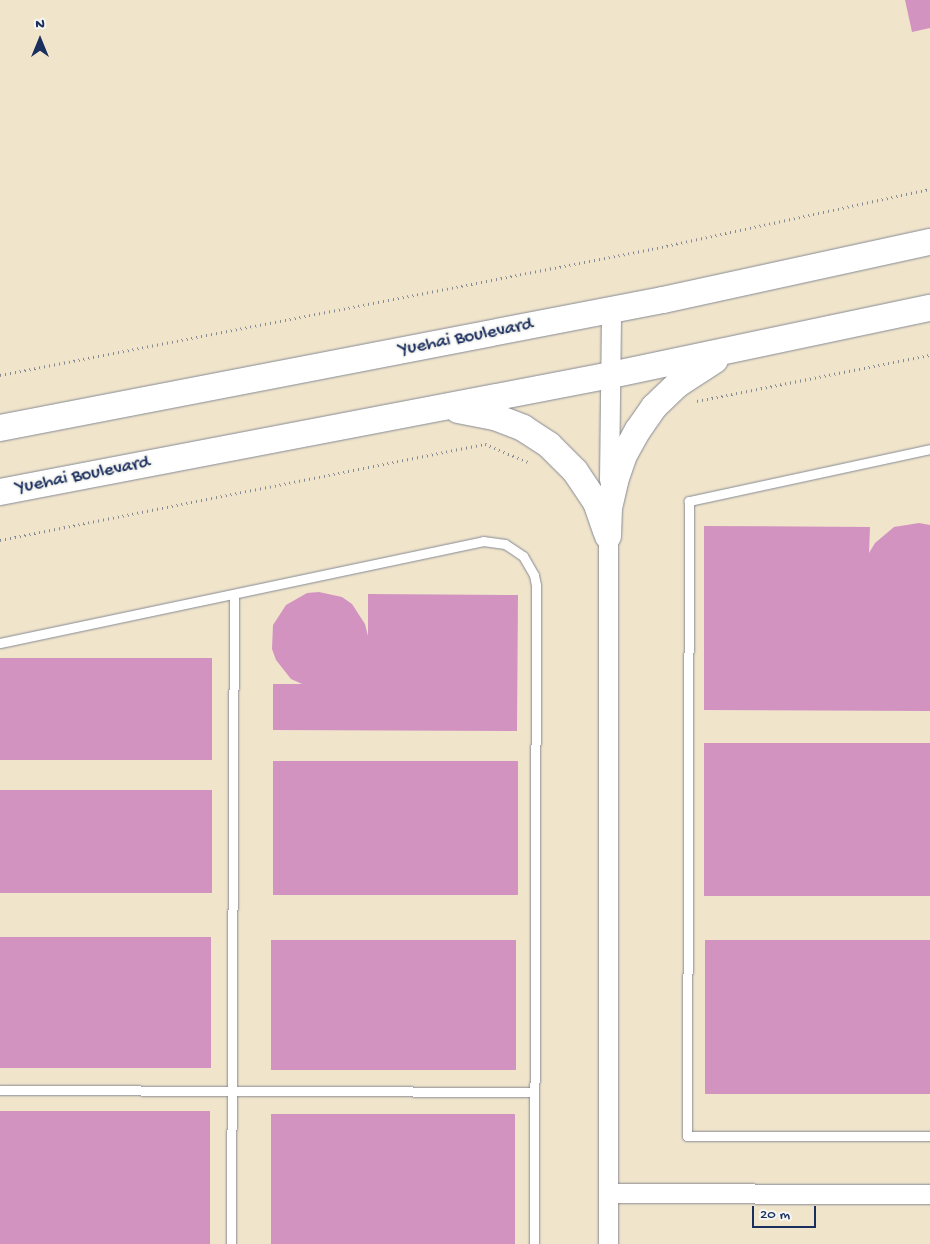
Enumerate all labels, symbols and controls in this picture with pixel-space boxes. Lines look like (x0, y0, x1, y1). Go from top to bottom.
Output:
north arrow (15, 15, 65, 65)
text: N (35, 16, 45, 33)
street label: Yuehai Boulevard (397, 314, 535, 362)
street label: Yuehai Boulevard (14, 452, 152, 500)
scale bar (755, 1196, 819, 1228)
text: 20 m (760, 1206, 790, 1224)

